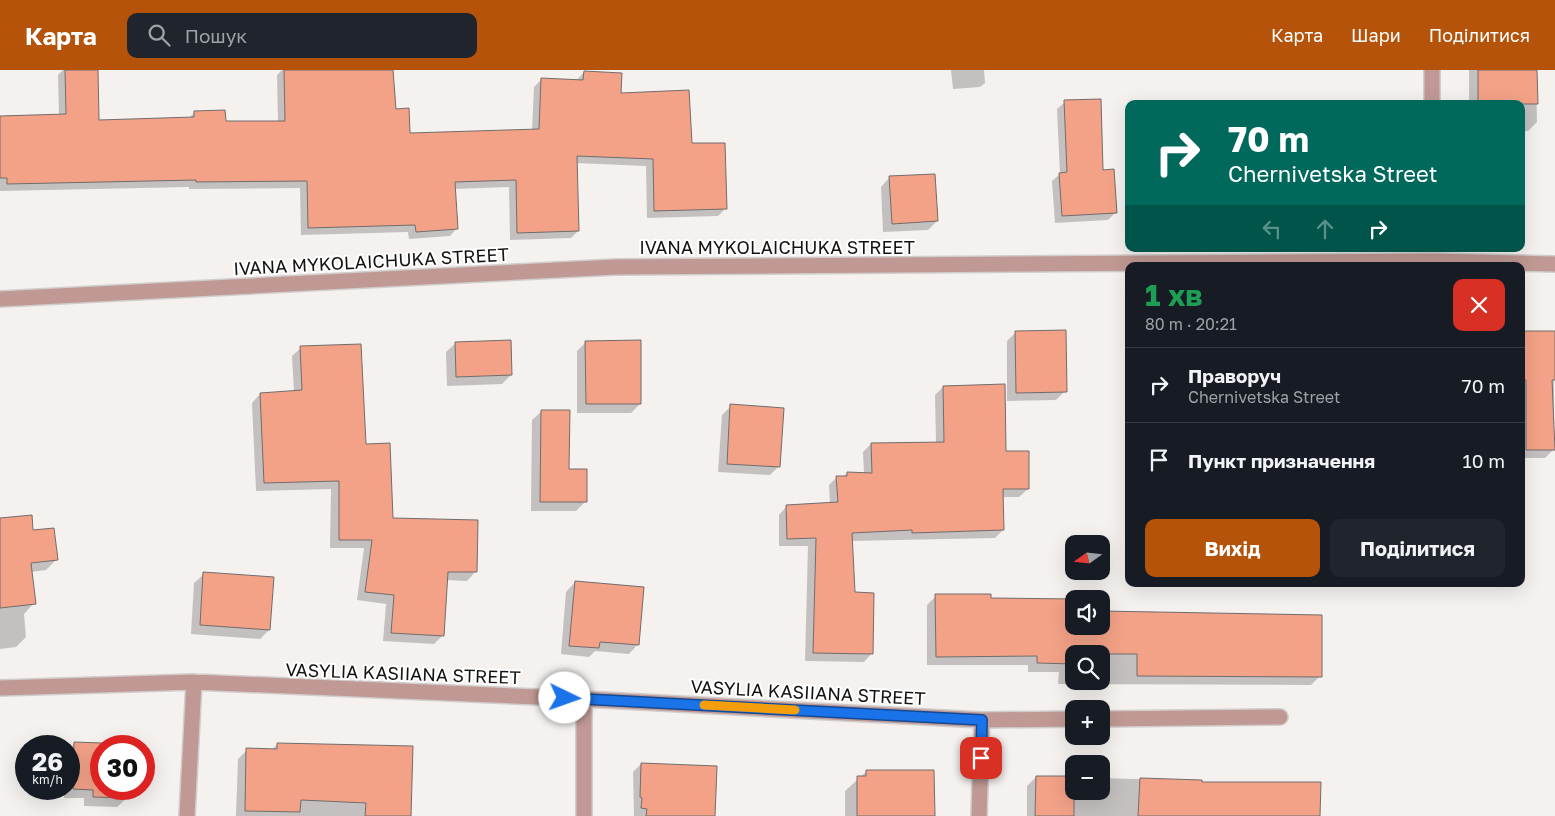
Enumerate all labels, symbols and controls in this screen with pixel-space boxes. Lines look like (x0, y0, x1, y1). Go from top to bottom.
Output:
search box (127, 13, 477, 58)
text: Карта (25, 21, 97, 50)
icon: search (145, 21, 173, 49)
text: Пошук (185, 24, 247, 47)
text: Карта (1271, 24, 1323, 46)
text: Шари (1351, 24, 1401, 46)
text: Поділитися (1429, 24, 1530, 46)
text: 70 m (1228, 118, 1309, 160)
icon: right (1145, 120, 1210, 185)
text: Chernivetska Street (1228, 160, 1438, 187)
icon: left (1258, 215, 1286, 243)
icon: ahead (1311, 215, 1339, 243)
icon: right (1364, 215, 1392, 243)
street label: IVANA MYKOLAICHUKA STREET (639, 236, 915, 258)
street label: IVANA MYKOLAICHUKA STREET (233, 243, 509, 279)
text: 1 хв (1145, 277, 1203, 313)
button: close (1453, 279, 1505, 331)
text: 80 m · 20:21 (1145, 314, 1237, 334)
text: Праворуч (1188, 364, 1281, 387)
icon: right (1145, 371, 1173, 399)
text: 70 m (1462, 374, 1505, 397)
text: Chernivetska Street (1188, 387, 1340, 407)
icon: arrive (1145, 446, 1173, 474)
text: Пункт призначення (1188, 449, 1375, 472)
text: 10 m (1462, 449, 1505, 472)
button: Вихід (1145, 519, 1320, 577)
button: Поділитися (1330, 519, 1505, 577)
north arrow (1065, 535, 1110, 580)
map controls (1065, 535, 1110, 800)
button: sound (1065, 590, 1110, 635)
button: search (1065, 645, 1110, 690)
street label: VASYLIA KASIIANA STREET (285, 658, 521, 688)
position arrow (538, 671, 590, 723)
street label: VASYLIA KASIIANA STREET (690, 675, 926, 709)
button: + (1065, 700, 1110, 745)
speed limit sign: 30 (90, 735, 155, 800)
pin (960, 737, 1002, 779)
icon: arrive (967, 744, 995, 772)
text: 26 (32, 746, 63, 777)
button: − (1065, 755, 1110, 800)
text: km/h (32, 772, 63, 787)

